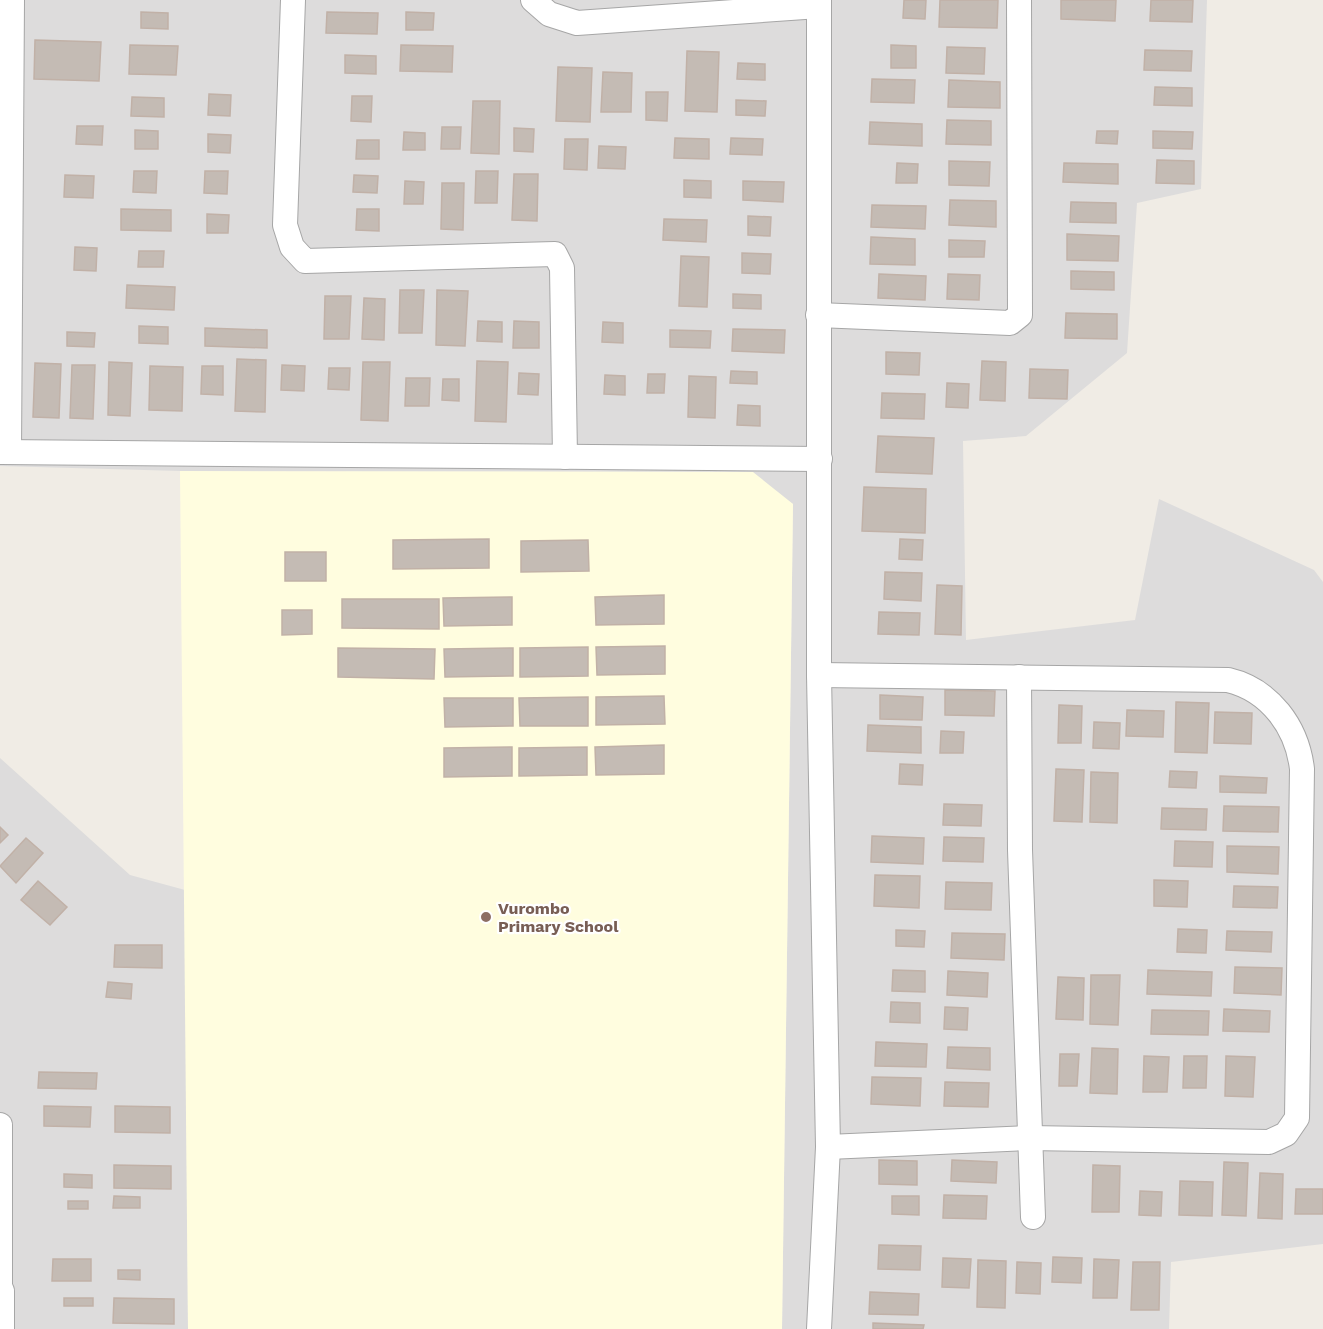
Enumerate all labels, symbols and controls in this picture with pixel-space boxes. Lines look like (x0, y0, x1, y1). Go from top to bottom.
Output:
place label: Vurombo Primary School (498, 899, 619, 936)
marker: Vurombo Primary School (479, 910, 493, 924)

